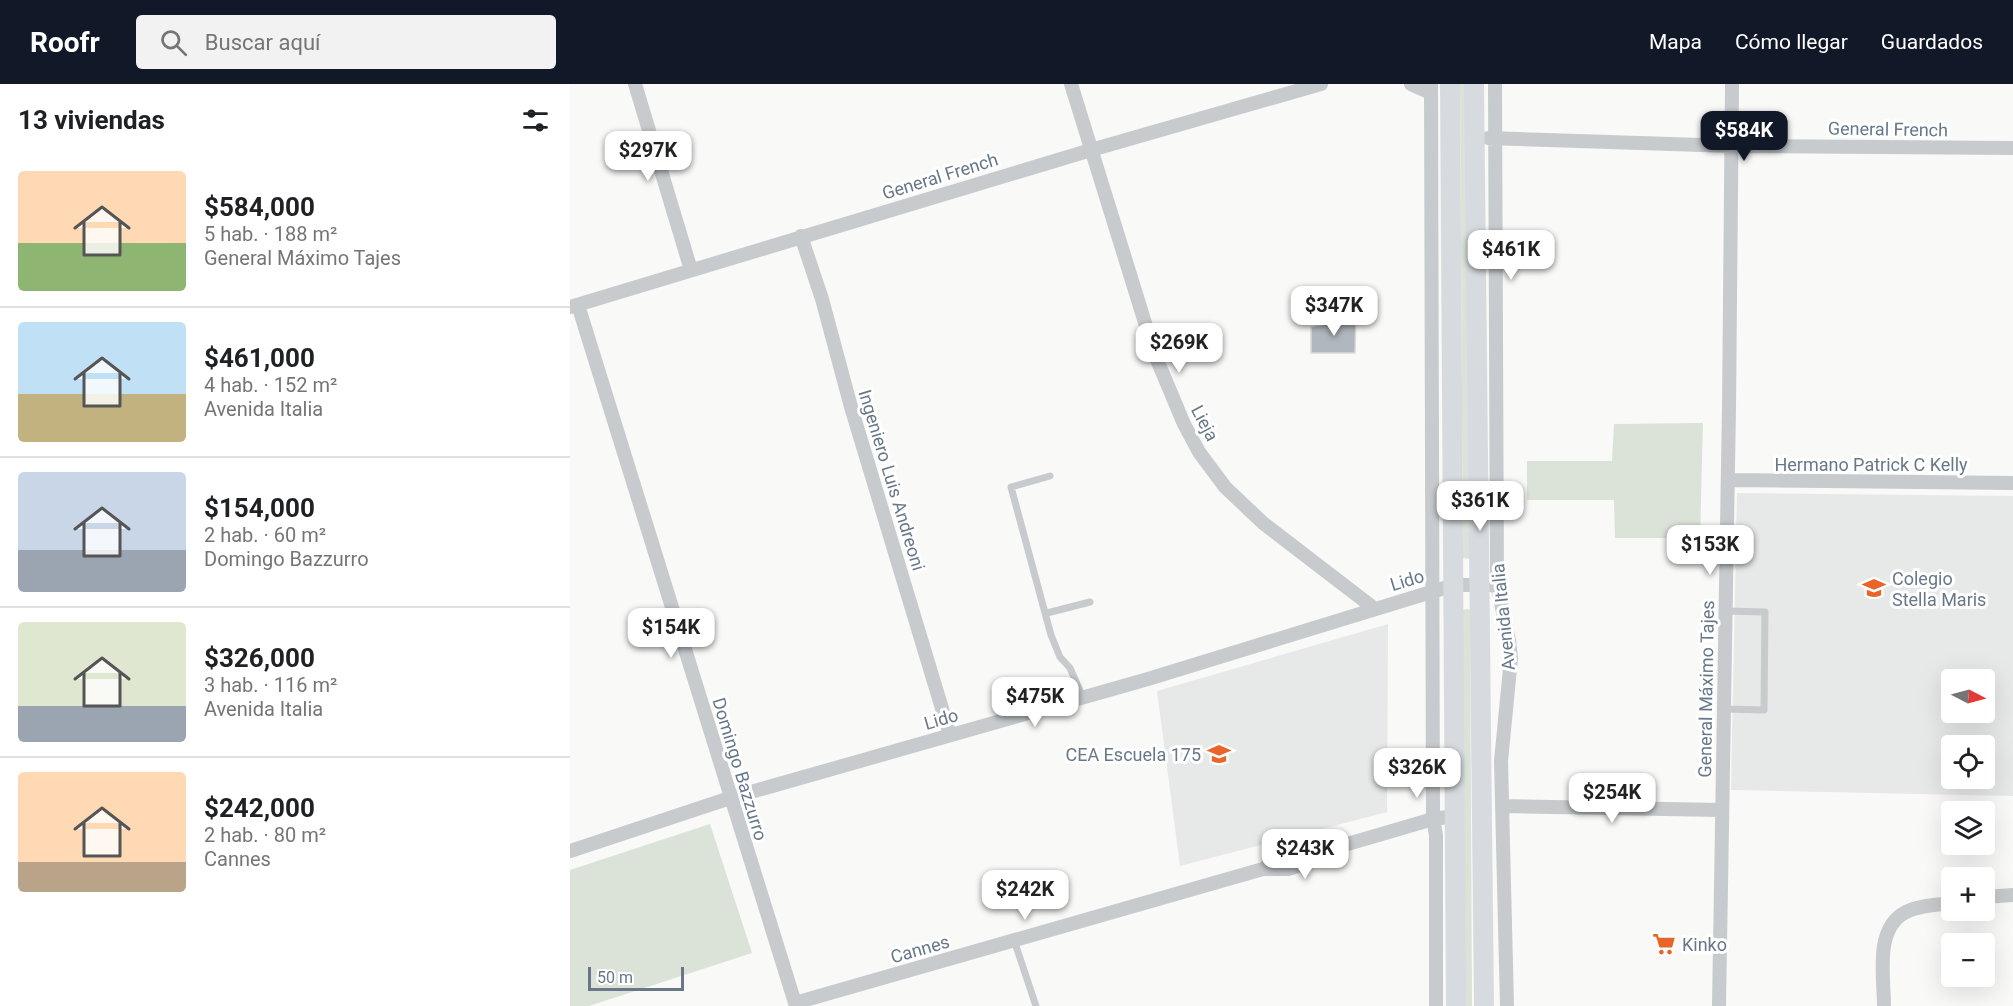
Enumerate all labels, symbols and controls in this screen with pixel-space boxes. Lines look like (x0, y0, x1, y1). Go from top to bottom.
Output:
search box (136, 15, 556, 69)
text: Roofr (30, 26, 100, 59)
icon: search (157, 26, 190, 59)
text: Buscar aquí (205, 30, 320, 55)
text: Mapa (1649, 30, 1702, 54)
text: Cómo llegar (1735, 30, 1848, 54)
text: Guardados (1881, 30, 1983, 54)
icon: filters (519, 104, 552, 137)
text: 13 viviendas (18, 105, 165, 135)
pin: $584K (1702, 111, 1786, 162)
street label: General French (1828, 117, 1948, 141)
text: $584K (1715, 118, 1773, 142)
pin: $297K (606, 131, 690, 182)
text: $297K (619, 138, 677, 162)
street label: General French (879, 148, 1001, 204)
text: $584,000 (204, 192, 315, 222)
icon: home (66, 195, 138, 267)
text: 5 hab. · 188 m² (204, 222, 337, 246)
pin: $461K (1469, 230, 1553, 281)
text: $461K (1482, 237, 1540, 261)
text: General Máximo Tajes (204, 246, 401, 270)
pin: $347K (1292, 286, 1376, 337)
text: $347K (1305, 293, 1363, 317)
pin: $269K (1137, 323, 1221, 374)
text: $269K (1150, 330, 1208, 354)
text: $461,000 (204, 343, 315, 373)
icon: home (66, 346, 138, 418)
text: 4 hab. · 152 m² (204, 373, 337, 397)
street label: Ingeniero Luis Andreoni (854, 387, 930, 573)
text: Avenida Italia (204, 397, 323, 421)
street label: Lieja (1187, 401, 1223, 445)
street label: Hermano Patrick C Kelly (1774, 454, 1968, 475)
pin: $361K (1438, 481, 1522, 532)
text: $361K (1451, 488, 1509, 512)
text: $154,000 (204, 493, 315, 523)
icon: home (66, 496, 138, 568)
text: 2 hab. · 60 m² (204, 523, 326, 547)
pin: $153K (1668, 525, 1752, 576)
text: $153K (1681, 532, 1739, 556)
text: Domingo Bazzurro (204, 547, 369, 571)
street label: Avenida Italia (1487, 563, 1519, 671)
street label: Lido (1387, 565, 1427, 595)
place label: Colegio Stella Maris (1892, 568, 1986, 610)
school or university icon: Colegio Stella Maris (1861, 575, 1887, 601)
street label: General Máximo Tajes (1694, 600, 1718, 778)
pin: $154K (629, 608, 713, 659)
text: $154K (642, 615, 700, 639)
text: $326,000 (204, 643, 315, 673)
icon: home (66, 646, 138, 718)
north arrow (1941, 669, 1995, 723)
map controls (1941, 669, 1995, 987)
text: 3 hab. · 116 m² (204, 673, 337, 697)
pin: $475K (993, 677, 1077, 728)
text: $475K (1006, 684, 1064, 708)
street label: Domingo Bazzurro (708, 695, 772, 843)
text: Avenida Italia (204, 697, 323, 721)
street label: Lido (922, 704, 960, 734)
button: locate (1941, 735, 1995, 789)
school or university icon: CEA Escuela 175 (1206, 741, 1232, 767)
place label: CEA Escuela 175 (1065, 744, 1201, 765)
pin: $326K (1375, 748, 1459, 799)
text: $326K (1388, 755, 1446, 779)
pin: $254K (1570, 773, 1654, 824)
text: $254K (1583, 780, 1641, 804)
text: $242,000 (204, 793, 315, 823)
icon: home (66, 796, 138, 868)
button: layers (1941, 801, 1995, 855)
text: 2 hab. · 80 m² (204, 823, 326, 847)
pin: $243K (1263, 829, 1347, 880)
text: $243K (1276, 836, 1334, 860)
text: Cannes (204, 847, 271, 871)
button: + (1941, 867, 1995, 921)
pin: $242K (983, 870, 1067, 921)
text: $242K (996, 877, 1054, 901)
street label: Cannes (888, 931, 952, 967)
supermarket icon: Kinko (1651, 931, 1677, 957)
button: − (1941, 933, 1995, 987)
place label: Kinko (1682, 934, 1727, 955)
scale bar (588, 964, 684, 992)
text: 50 m (597, 968, 633, 987)

